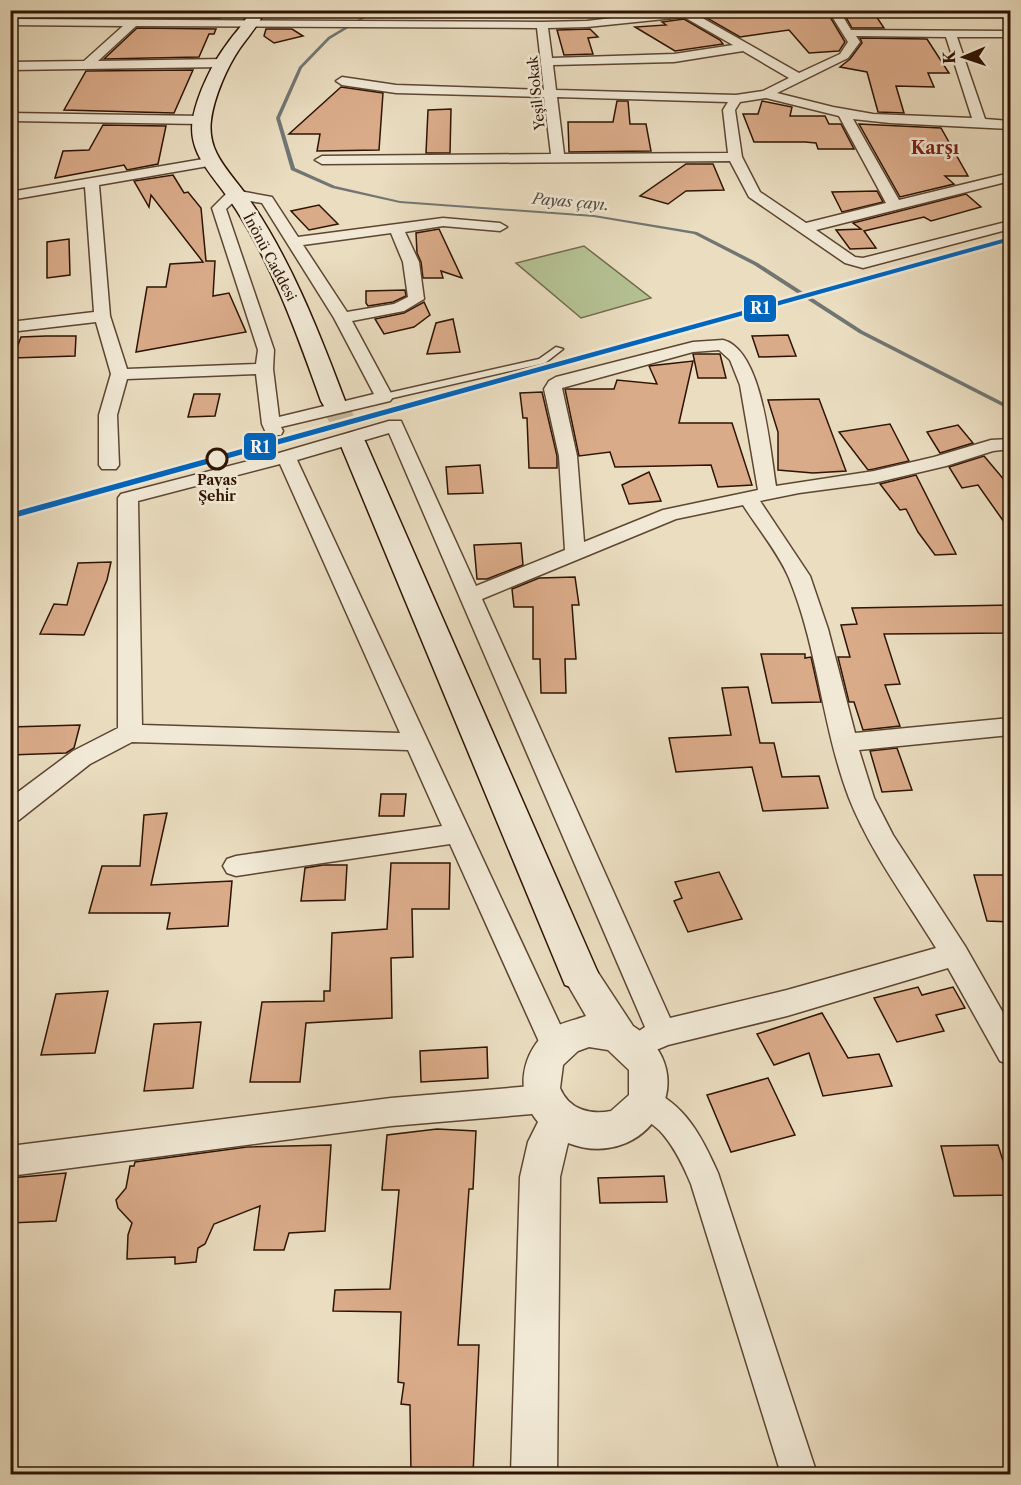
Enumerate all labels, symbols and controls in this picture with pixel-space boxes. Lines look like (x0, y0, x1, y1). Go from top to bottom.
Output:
north arrow (934, 27, 994, 87)
text: K (939, 50, 959, 64)
street label: Yeşil Sokak (523, 54, 549, 132)
district label: Karşı (911, 137, 960, 159)
water label: Payas çayı. (531, 189, 610, 214)
street label: İnönü Caddesi (239, 210, 301, 304)
line badge: R1 (743, 294, 777, 323)
text: R1 (750, 298, 771, 318)
line badge: R1 (243, 432, 277, 461)
text: R1 (250, 437, 271, 457)
marker: Payas Şehi̇r (206, 448, 228, 470)
place label: Payas Şehi̇r (197, 471, 237, 505)

